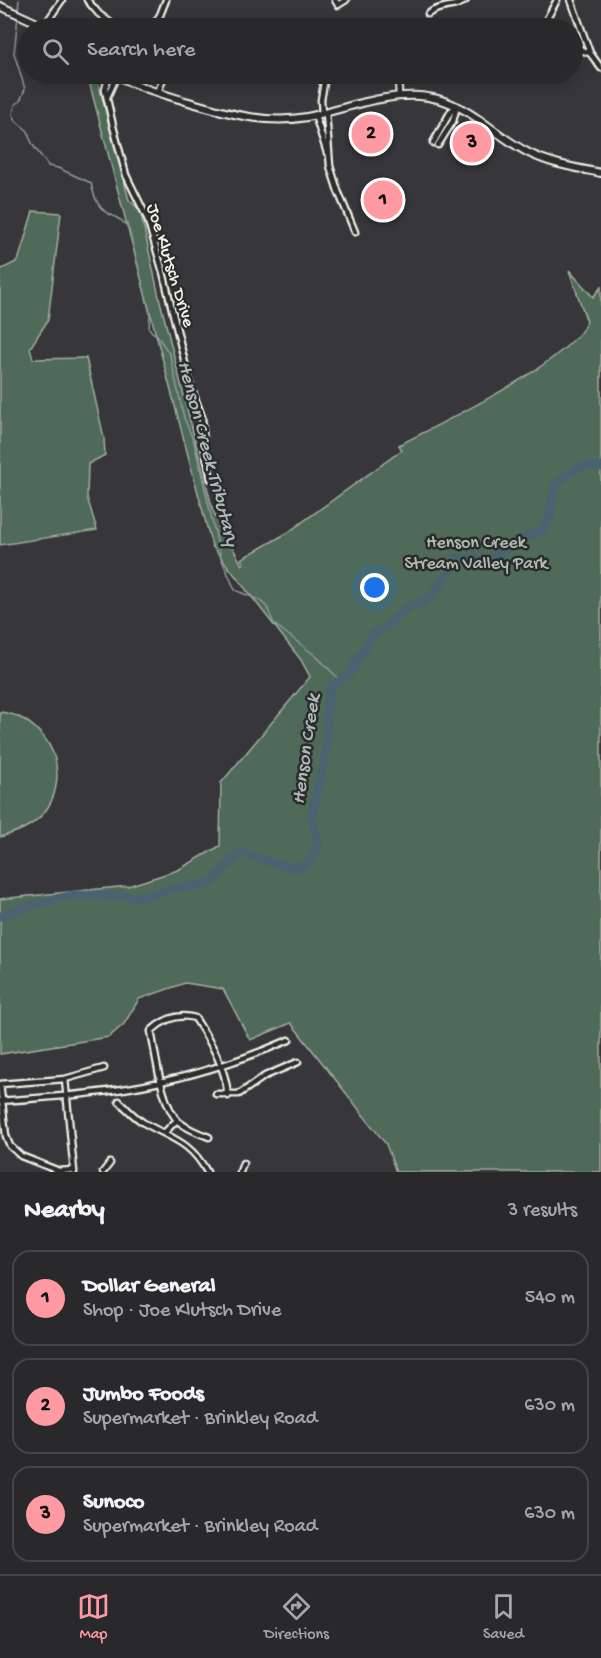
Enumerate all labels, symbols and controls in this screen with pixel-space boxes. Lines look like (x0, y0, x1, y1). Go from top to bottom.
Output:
search box (18, 18, 583, 84)
icon: search (39, 35, 72, 68)
text: Search here (87, 38, 195, 64)
pin: 2 (352, 112, 391, 156)
pin: 3 (452, 120, 492, 166)
pin: 1 (364, 178, 403, 222)
street label: Joe Klutsch Drive (141, 201, 199, 331)
water label: Henson Creek Tributary (171, 359, 243, 550)
park label: Henson Creek Stream Valley Park (404, 533, 550, 575)
your location (360, 573, 389, 602)
water label: Henson Creek (288, 691, 327, 806)
text: Nearby (24, 1196, 105, 1227)
text: 3 results (508, 1200, 577, 1223)
text: Dollar General (83, 1274, 216, 1300)
text: 1 (41, 1287, 50, 1310)
text: 540 m (525, 1287, 575, 1310)
text: Shop · Joe Klutsch Drive (83, 1300, 281, 1323)
text: Jumbo Foods (83, 1382, 204, 1408)
text: 2 (41, 1395, 50, 1418)
text: 630 m (524, 1395, 575, 1418)
text: Supermarket · Brinkley Road (83, 1408, 318, 1431)
text: Sunoco (83, 1490, 144, 1516)
text: 3 (40, 1503, 51, 1526)
text: 630 m (524, 1503, 575, 1526)
text: Supermarket · Brinkley Road (83, 1516, 318, 1539)
tab: Map (77, 1590, 110, 1645)
tab: Directions (264, 1590, 329, 1645)
tab: Saved (483, 1590, 524, 1645)

